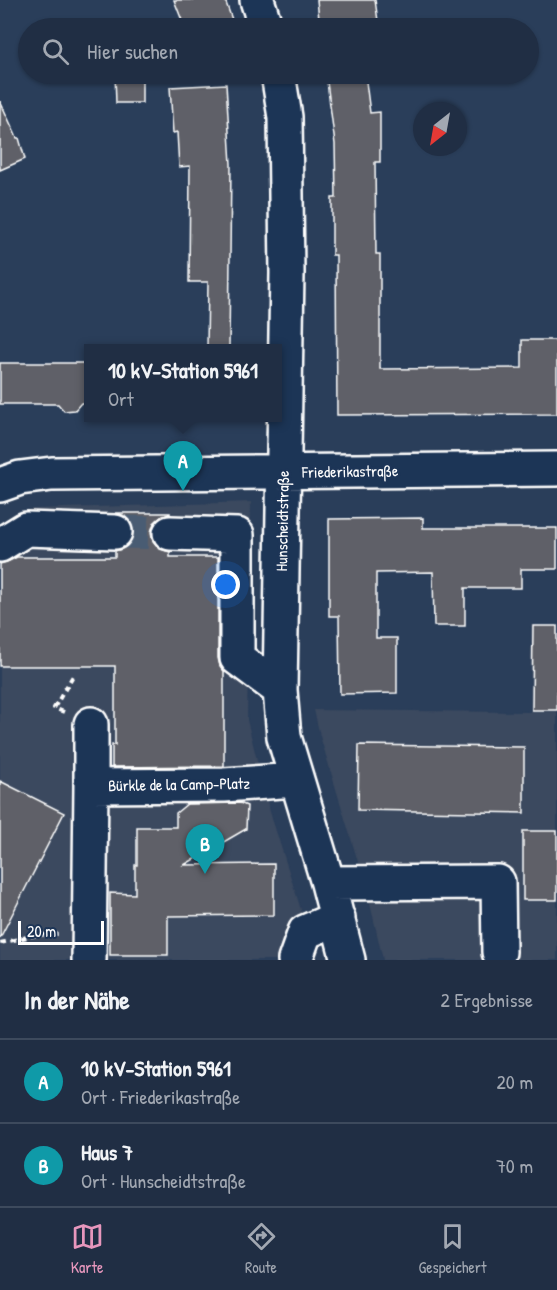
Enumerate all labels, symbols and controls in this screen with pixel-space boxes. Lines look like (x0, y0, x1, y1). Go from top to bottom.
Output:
search box (18, 18, 539, 84)
icon: search (39, 35, 72, 68)
text: Hier suchen (87, 36, 178, 66)
north arrow (413, 102, 467, 156)
popup (84, 344, 282, 422)
text: 10 kV-Station 5961 (108, 355, 258, 385)
text: Ort (108, 385, 134, 412)
pin: A (164, 442, 202, 491)
street label: Friederikastraße (301, 459, 399, 483)
street label: Hunscheidtstraße (270, 470, 294, 572)
your location (211, 570, 240, 599)
street label: Bürkle de la Camp-Platz (108, 772, 250, 796)
pin: B (186, 824, 224, 874)
scale bar (18, 918, 104, 946)
text: 20 m (27, 920, 56, 942)
text: In der Nähe (24, 982, 130, 1017)
text: 2 Ergebnisse (441, 986, 533, 1013)
text: 10 kV-Station 5961 (81, 1053, 231, 1083)
text: A (39, 1068, 48, 1095)
text: 20 m (496, 1068, 533, 1095)
text: Ort · Friederikastraße (81, 1083, 240, 1110)
text: Haus 7 (81, 1137, 133, 1167)
text: B (38, 1152, 49, 1179)
text: 70 m (496, 1152, 533, 1179)
text: Ort · Hunscheidtstraße (81, 1167, 246, 1194)
tab: Karte (71, 1220, 104, 1278)
tab: Route (245, 1220, 278, 1278)
tab: Gespeichert (419, 1220, 486, 1278)

